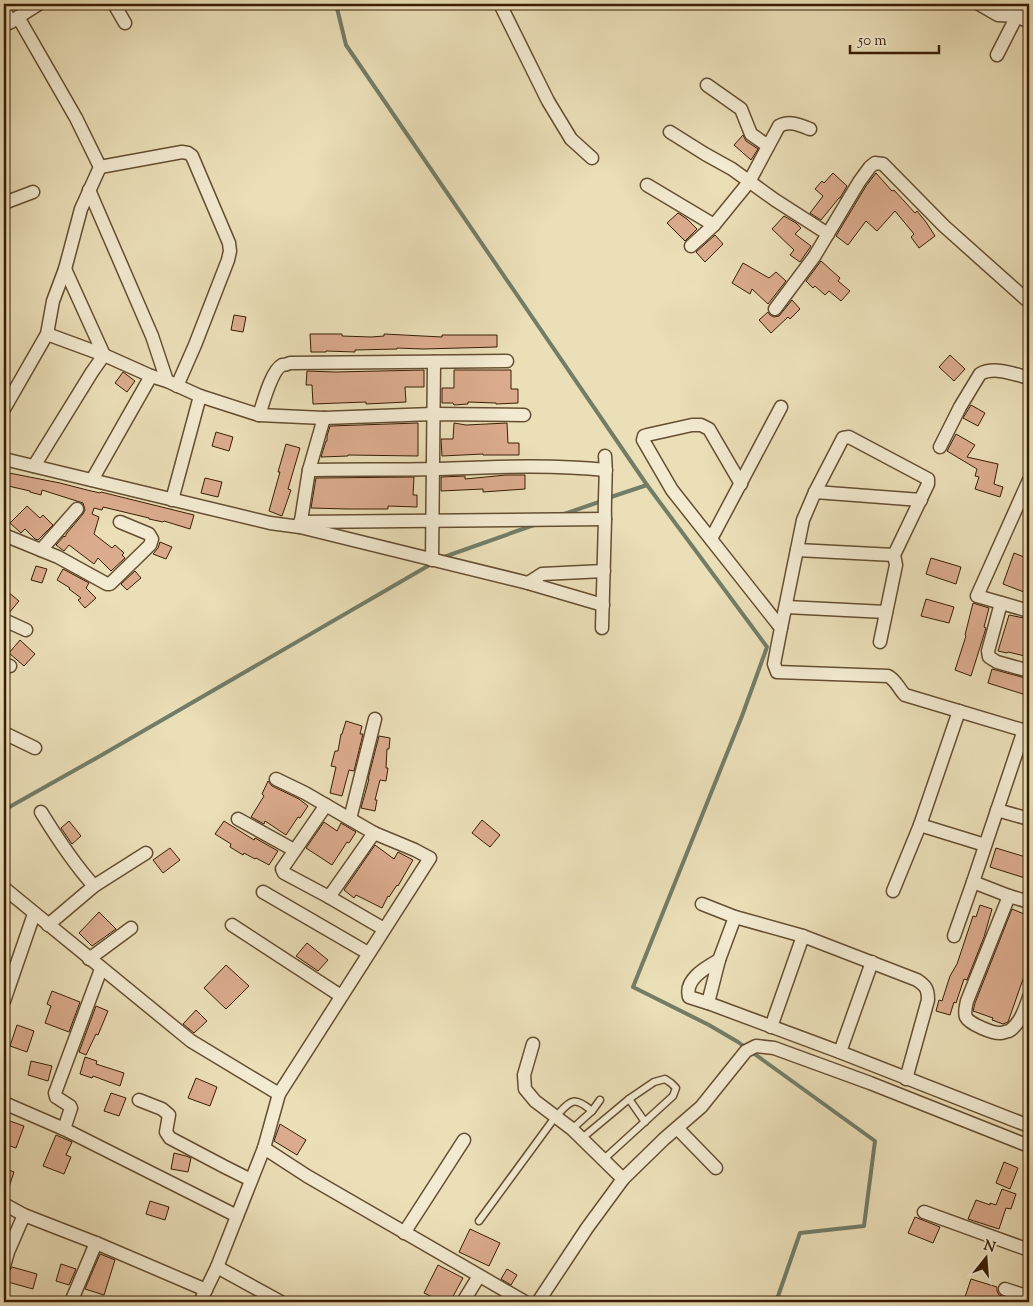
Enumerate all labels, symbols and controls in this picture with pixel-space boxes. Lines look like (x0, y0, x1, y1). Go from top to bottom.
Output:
scale bar (850, 22, 939, 54)
text: 50 m (857, 31, 887, 52)
north arrow (960, 1234, 1010, 1284)
text: N (981, 1236, 997, 1259)

